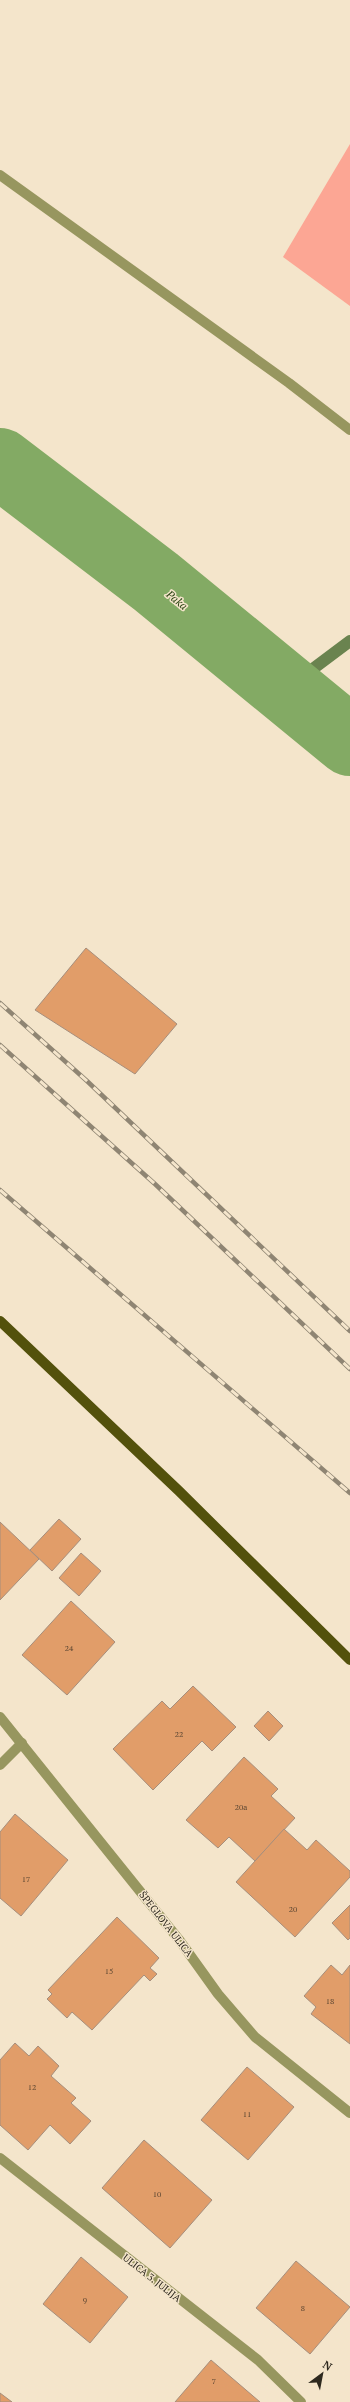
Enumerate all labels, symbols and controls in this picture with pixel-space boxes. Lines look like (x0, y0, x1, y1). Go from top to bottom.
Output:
water label: Paka (163, 587, 191, 613)
house number: 24 (65, 1643, 74, 1653)
house number: 22 (175, 1729, 183, 1739)
house number: 20a (235, 1802, 247, 1812)
house number: 17 (22, 1874, 30, 1884)
street label: ŠPEGLOVA ULICA (136, 1889, 196, 1960)
house number: 20 (289, 1904, 297, 1914)
house number: 15 (105, 1966, 113, 1976)
house number: 18 (326, 1996, 334, 2006)
house number: 12 (28, 2082, 36, 2092)
house number: 11 (243, 2109, 251, 2119)
house number: 10 (153, 2189, 161, 2199)
street label: ULICA 3. JULIJA (120, 2251, 184, 2305)
house number: 9 (83, 2295, 87, 2305)
house number: 8 (301, 2303, 305, 2313)
north arrow (302, 2354, 342, 2394)
text: N (320, 2357, 335, 2374)
house number: 7 (212, 2376, 216, 2386)

